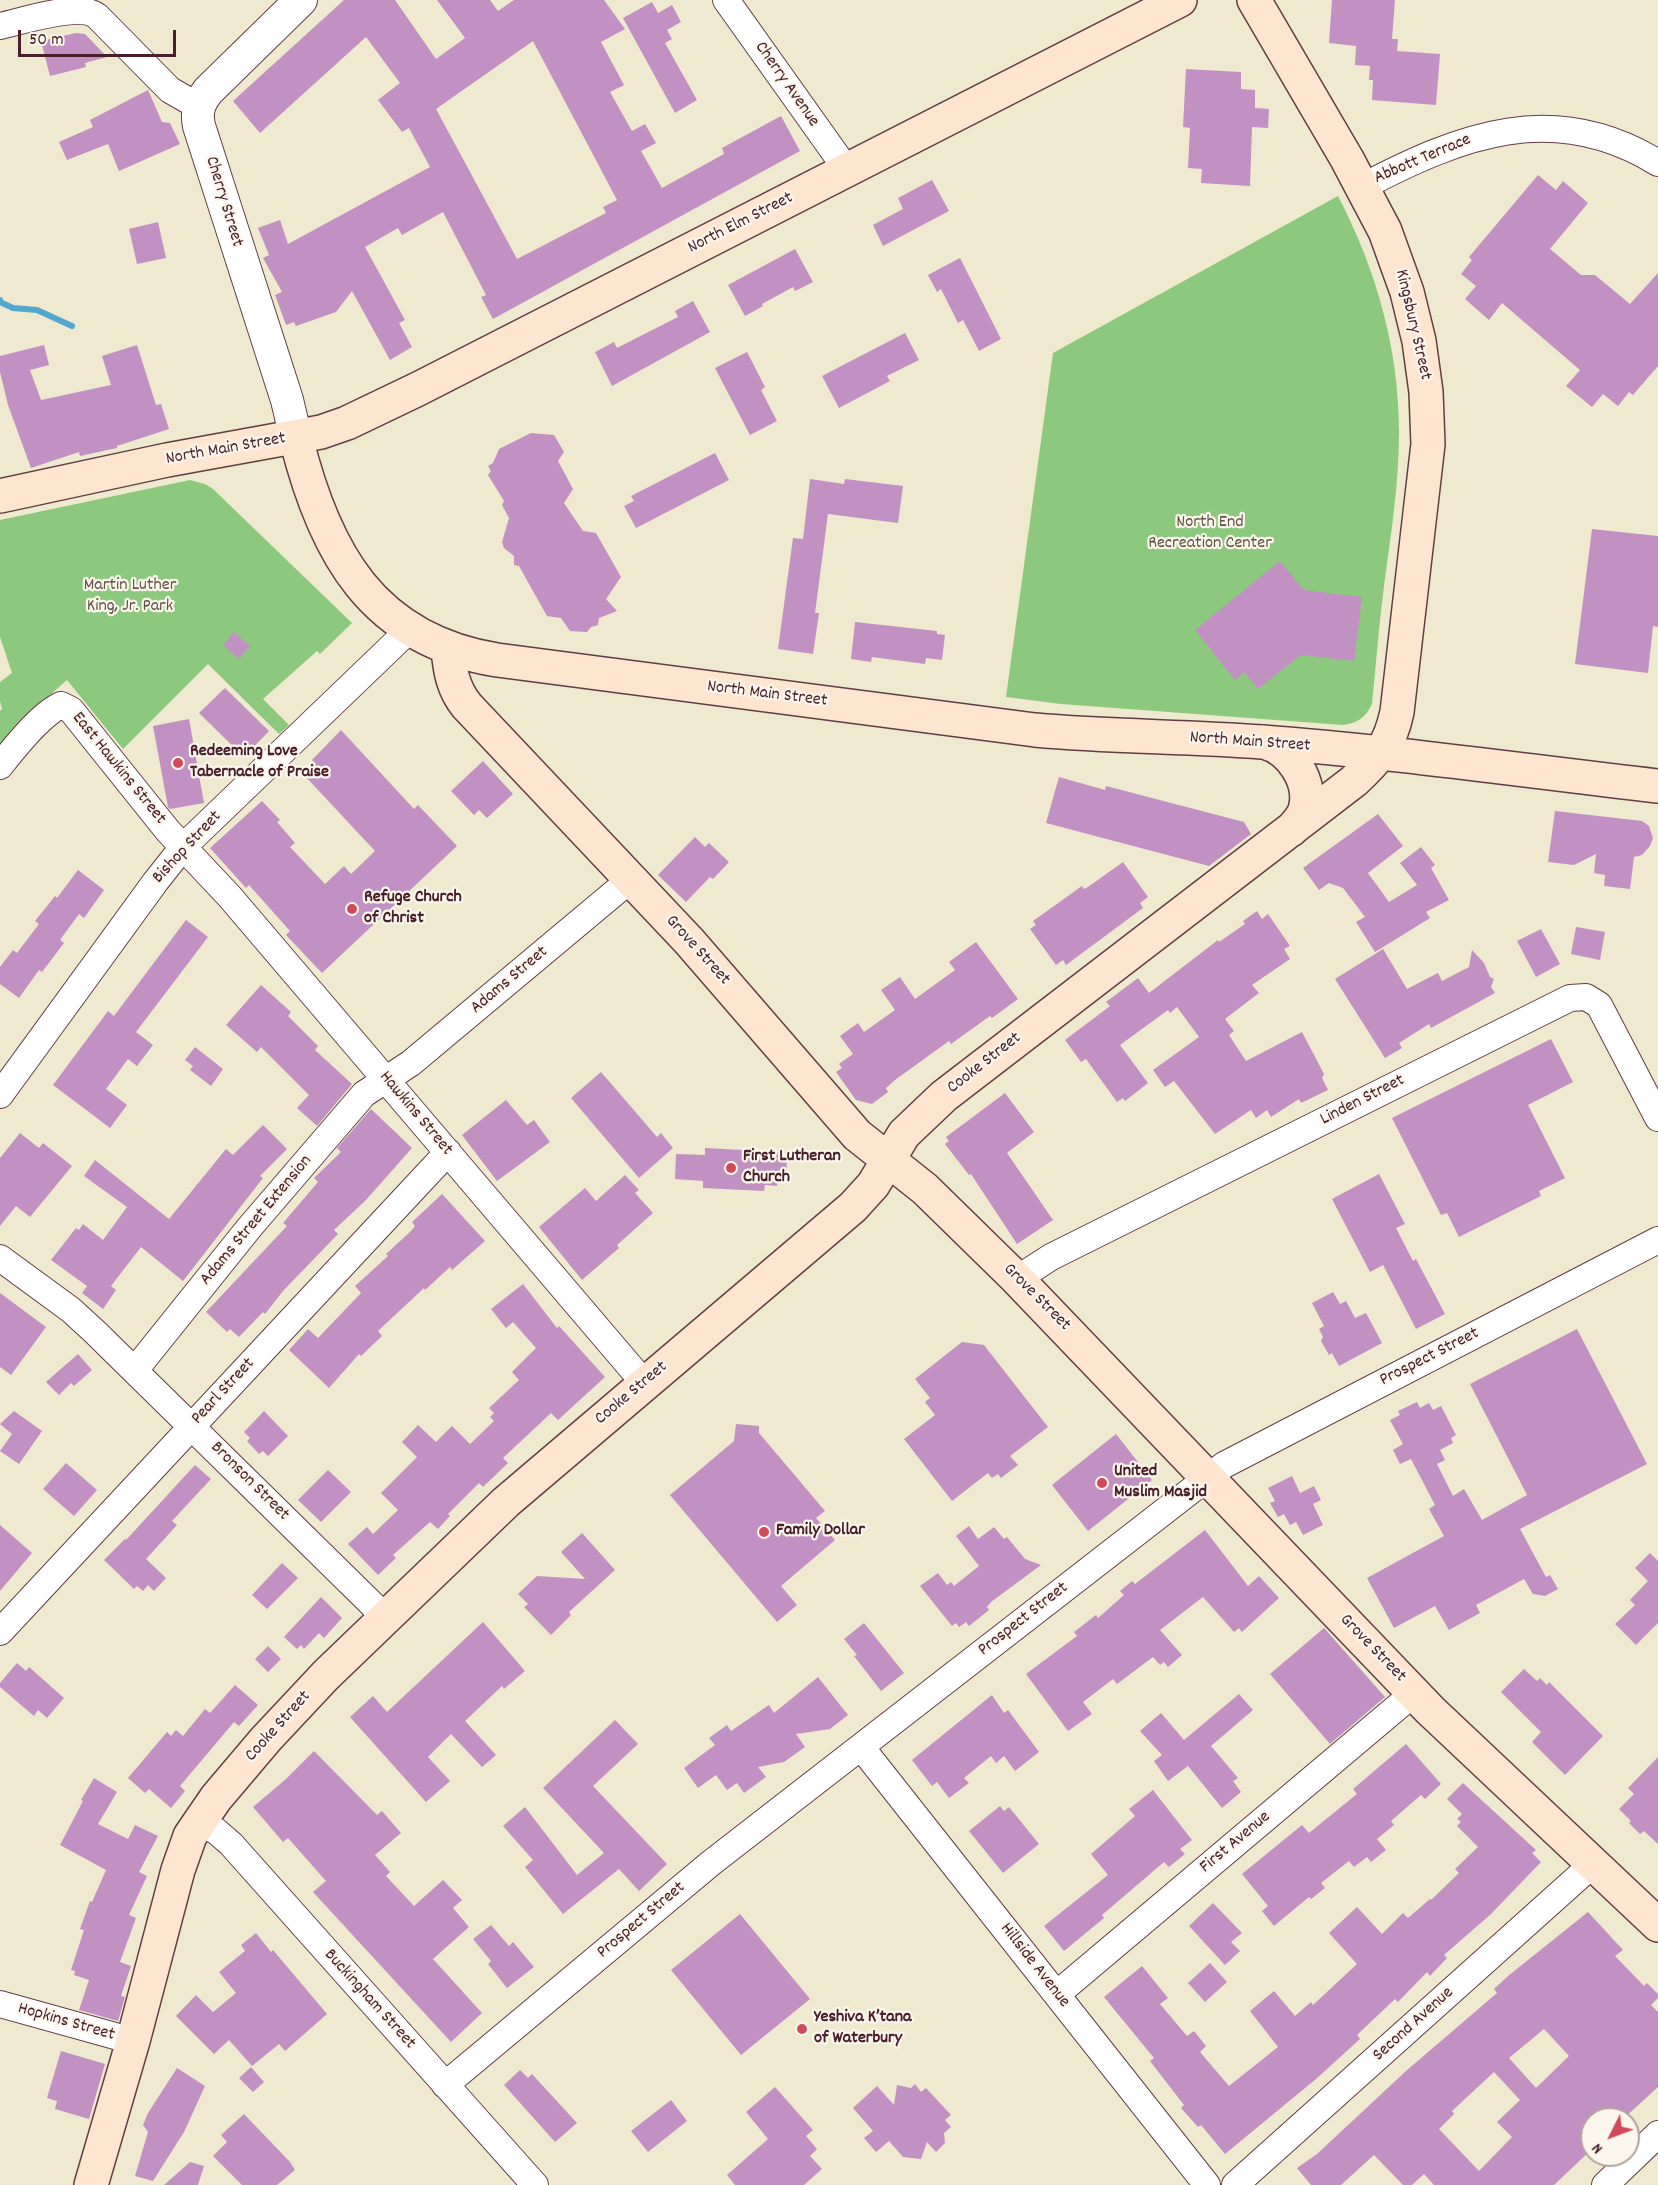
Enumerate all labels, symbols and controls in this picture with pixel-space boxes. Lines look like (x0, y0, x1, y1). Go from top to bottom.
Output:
scale bar (21, 18, 178, 56)
text: 50 m (29, 28, 64, 53)
street label: Cherry Avenue (749, 38, 823, 132)
street label: Abbott Terrace (1371, 130, 1475, 190)
street label: Cherry Street (199, 154, 247, 250)
street label: North Elm Street (685, 188, 797, 260)
street label: Kingsbury Street (1389, 268, 1435, 382)
street label: North Main Street (165, 429, 287, 471)
park label: North End Recreation Center (1148, 513, 1272, 556)
park label: Martin Luther King, Jr. Park (84, 576, 176, 618)
street label: North Main Street (706, 677, 828, 713)
street label: East Hawkins Street (66, 708, 170, 830)
street label: North Main Street (1189, 728, 1311, 758)
place label: Redeeming Love Tabernacle of Praise (190, 742, 329, 784)
marker: Redeeming Love Tabernacle of Praise (171, 756, 185, 770)
street label: Bishop Street (149, 807, 227, 889)
place label: Refuge Church of Christ (364, 888, 462, 930)
marker: Refuge Church of Christ (345, 902, 359, 916)
street label: Grove Street (660, 911, 734, 991)
street label: Adams Street (467, 942, 553, 1020)
street label: Cooke Street (944, 1028, 1026, 1100)
street label: Hawkins Street (373, 1067, 457, 1161)
street label: Linden Street (1317, 1071, 1409, 1131)
place label: First Lutheran Church (743, 1147, 841, 1190)
street label: Adams Street Extension (196, 1151, 318, 1291)
marker: First Lutheran Church (724, 1161, 738, 1175)
street label: Grove Street (998, 1260, 1074, 1336)
street label: Prospect Street (1377, 1324, 1483, 1392)
street label: Pearl Street (188, 1354, 260, 1430)
street label: Cooke Street (591, 1357, 673, 1431)
street label: Bronson Street (205, 1438, 293, 1526)
place label: United Muslim Masjid (1114, 1462, 1207, 1504)
marker: United Muslim Masjid (1095, 1476, 1109, 1490)
place label: Family Dollar (776, 1521, 865, 1543)
marker: Family Dollar (757, 1525, 771, 1539)
street label: Prospect Street (975, 1578, 1073, 1662)
street label: Grove Street (1334, 1610, 1410, 1688)
street label: Cooke Street (242, 1687, 316, 1767)
street label: First Avenue (1196, 1807, 1276, 1879)
street label: Prospect Street (594, 1878, 690, 1964)
street label: Hillside Avenue (994, 1919, 1074, 2013)
street label: Buckingham Street (318, 1945, 420, 2055)
street label: Second Avenue (1369, 1983, 1459, 2067)
street label: Hopkins Street (15, 1999, 117, 2047)
place label: Yeshiva K’tana of Waterbury (814, 2008, 911, 2050)
marker: Yeshiva K’tana of Waterbury (795, 2022, 809, 2036)
north arrow (1580, 2107, 1640, 2167)
text: N (1587, 2137, 1609, 2159)

